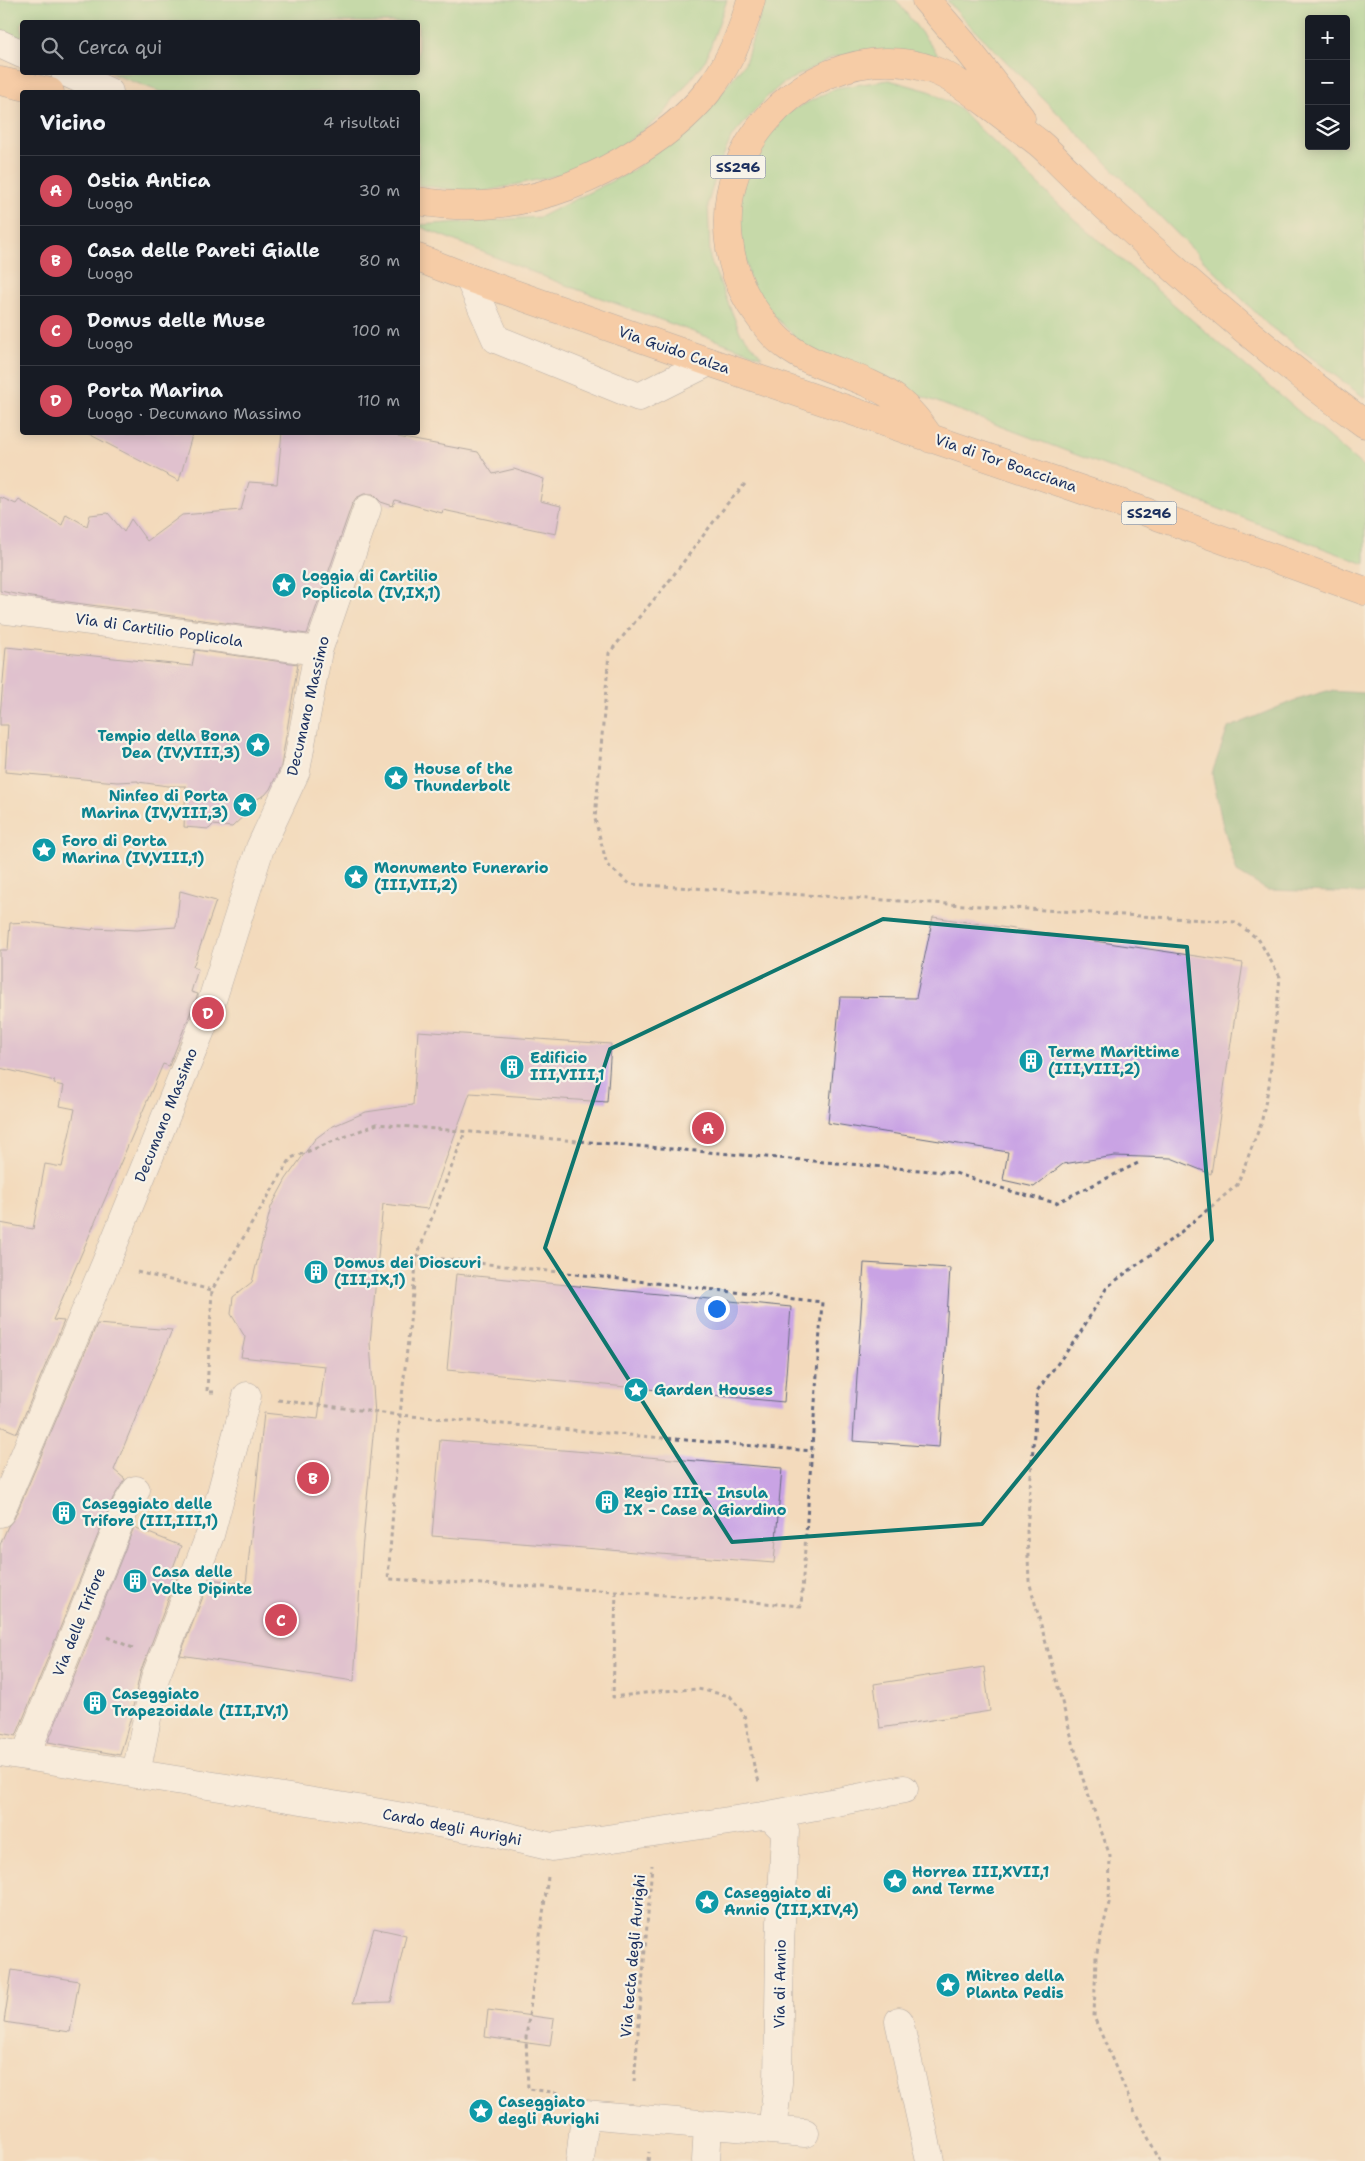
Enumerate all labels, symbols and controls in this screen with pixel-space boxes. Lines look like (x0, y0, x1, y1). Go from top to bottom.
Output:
map controls (1305, 15, 1350, 150)
button: + (1305, 15, 1350, 60)
search box (20, 20, 420, 75)
icon: search (38, 34, 66, 62)
text: Cerca qui (78, 35, 162, 60)
button: − (1305, 60, 1350, 105)
button: layers (1305, 105, 1350, 150)
text: Vicino (40, 109, 106, 137)
text: 4 risultati (323, 112, 400, 133)
road number: SS296 (710, 156, 766, 178)
text: Ostia Antica (87, 168, 210, 193)
text: A (50, 180, 62, 201)
text: 30 m (359, 180, 400, 201)
text: Luogo (87, 193, 133, 214)
text: Casa delle Pareti Gialle (87, 238, 320, 263)
text: B (51, 250, 61, 271)
text: 80 m (359, 250, 400, 271)
text: Luogo (87, 263, 133, 284)
text: Domus delle Muse (87, 308, 265, 333)
text: C (51, 320, 61, 341)
text: 100 m (352, 320, 400, 341)
street label: Via Guido Calza (616, 322, 733, 379)
text: Luogo (87, 333, 133, 354)
text: Porta Marina (87, 378, 223, 403)
text: D (50, 390, 62, 411)
text: 110 m (357, 390, 400, 411)
text: Luogo · Decumano Massimo (87, 403, 301, 424)
street label: Via di Tor Boacciana (932, 429, 1080, 497)
road number: SS296 (1122, 502, 1176, 524)
place label: Loggia di Cartilio Poplicola (IV,IX,1) (302, 566, 441, 603)
place icon: Loggia di Cartilio Poplicola (IV,IX,1) (271, 572, 297, 598)
street label: Via di Cartilio Poplicola (74, 608, 245, 652)
street label: Decumano Massimo (282, 634, 334, 778)
place label: Tempio della Bona Dea (IV,VIII,3) (98, 726, 241, 763)
place icon: Tempio della Bona Dea (IV,VIII,3) (245, 732, 271, 758)
place label: House of the Thunderbolt (414, 759, 513, 796)
place icon: House of the Thunderbolt (383, 765, 409, 791)
place label: Ninfeo di Porta Marina (IV,VIII,3) (81, 786, 229, 823)
place icon: Ninfeo di Porta Marina (IV,VIII,3) (232, 792, 258, 818)
place label: Foro di Porta Marina (IV,VIII,1) (62, 831, 204, 868)
place icon: Foro di Porta Marina (IV,VIII,1) (31, 837, 57, 863)
place label: Monumento Funerario (III,VII,2) (374, 858, 549, 895)
place icon: Monumento Funerario (III,VII,2) (343, 864, 369, 890)
pin: D (192, 994, 224, 1032)
place label: Terme Marittime (III,VIII,2) (1048, 1042, 1180, 1079)
street label: Decumano Massimo (130, 1045, 202, 1185)
place label: Edificio III,VIII,1 (530, 1048, 605, 1085)
building icon: Terme Marittime (III,VIII,2) (1018, 1048, 1044, 1074)
building icon: Edificio III,VIII,1 (499, 1054, 525, 1080)
pin: A (692, 1109, 724, 1147)
place label: Domus dei Dioscuri (III,IX,1) (334, 1253, 481, 1290)
building icon: Domus dei Dioscuri (III,IX,1) (303, 1259, 329, 1285)
your location (704, 1296, 730, 1322)
place icon: Garden Houses (623, 1377, 649, 1403)
place label: Garden Houses (654, 1380, 773, 1400)
pin: B (297, 1459, 329, 1497)
place label: Regio III - Insula IX - Case a Giardino (624, 1483, 787, 1520)
building icon: Regio III - Insula IX - Case a Giardino (594, 1489, 620, 1515)
place label: Caseggiato delle Trifore (III,III,1) (82, 1494, 218, 1531)
building icon: Caseggiato delle Trifore (III,III,1) (51, 1500, 77, 1526)
place label: Casa delle Volte Dipinte (152, 1562, 252, 1599)
street label: Via delle Trifore (48, 1564, 110, 1680)
building icon: Casa delle Volte Dipinte (122, 1568, 148, 1594)
pin: C (265, 1601, 297, 1639)
place label: Caseggiato Trapezoidale (III,IV,1) (112, 1684, 289, 1721)
building icon: Caseggiato Trapezoidale (III,IV,1) (82, 1690, 108, 1716)
street label: Cardo degli Aurighi (381, 1804, 523, 1850)
place label: Horrea III,XVII,1 and Terme (912, 1862, 1049, 1899)
place icon: Horrea III,XVII,1 and Terme (882, 1868, 908, 1894)
street label: Via tecta degli Aurighi (616, 1873, 650, 2039)
place label: Caseggiato di Annio (III,XIV,4) (724, 1883, 859, 1920)
place icon: Caseggiato di Annio (III,XIV,4) (694, 1889, 720, 1915)
street label: Via di Annio (769, 1939, 791, 2029)
place label: Mitreo della Planta Pedis (966, 1966, 1065, 2003)
place icon: Mitreo della Planta Pedis (935, 1972, 961, 1998)
place label: Caseggiato degli Aurighi (498, 2092, 599, 2129)
place icon: Caseggiato degli Aurighi (468, 2098, 494, 2124)

